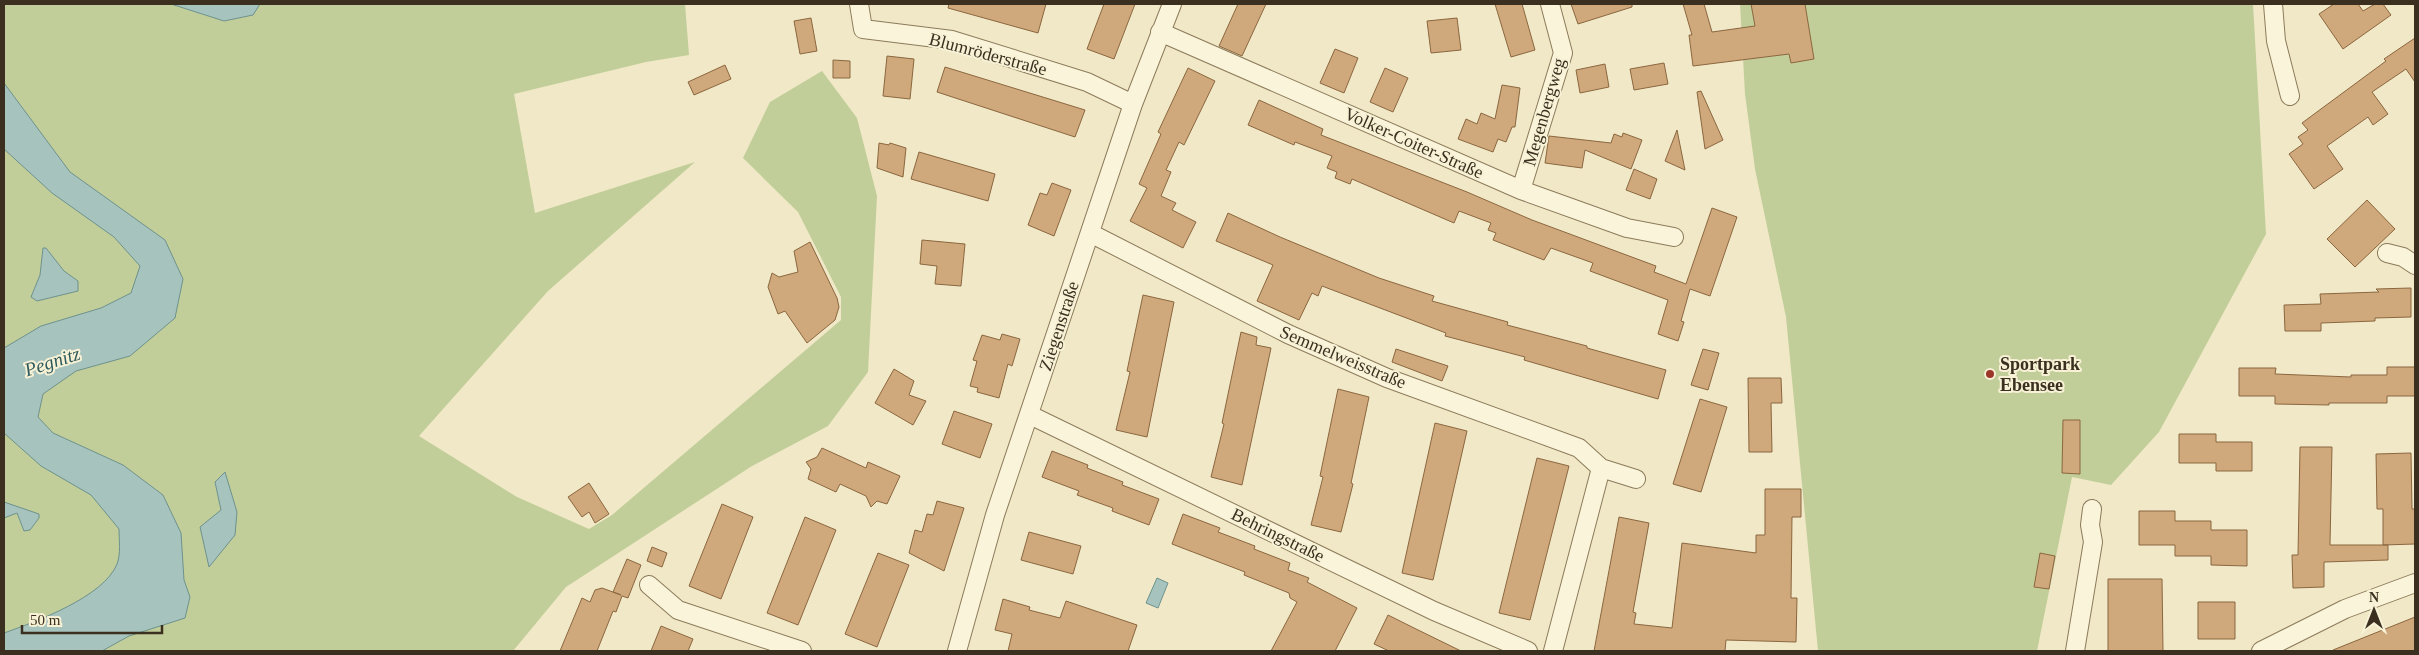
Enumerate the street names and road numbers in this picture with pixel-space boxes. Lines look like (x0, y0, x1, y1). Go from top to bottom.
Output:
street label: Blumröderstraße (927, 29, 1049, 79)
street label: Megenbergweg (1519, 56, 1569, 168)
street label: Volker-Coiter-Straße (1341, 103, 1487, 183)
street label: Ziegenstraße (1035, 279, 1083, 373)
street label: Semmelweisstraße (1277, 321, 1409, 393)
street label: Behringstraße (1228, 504, 1328, 566)

